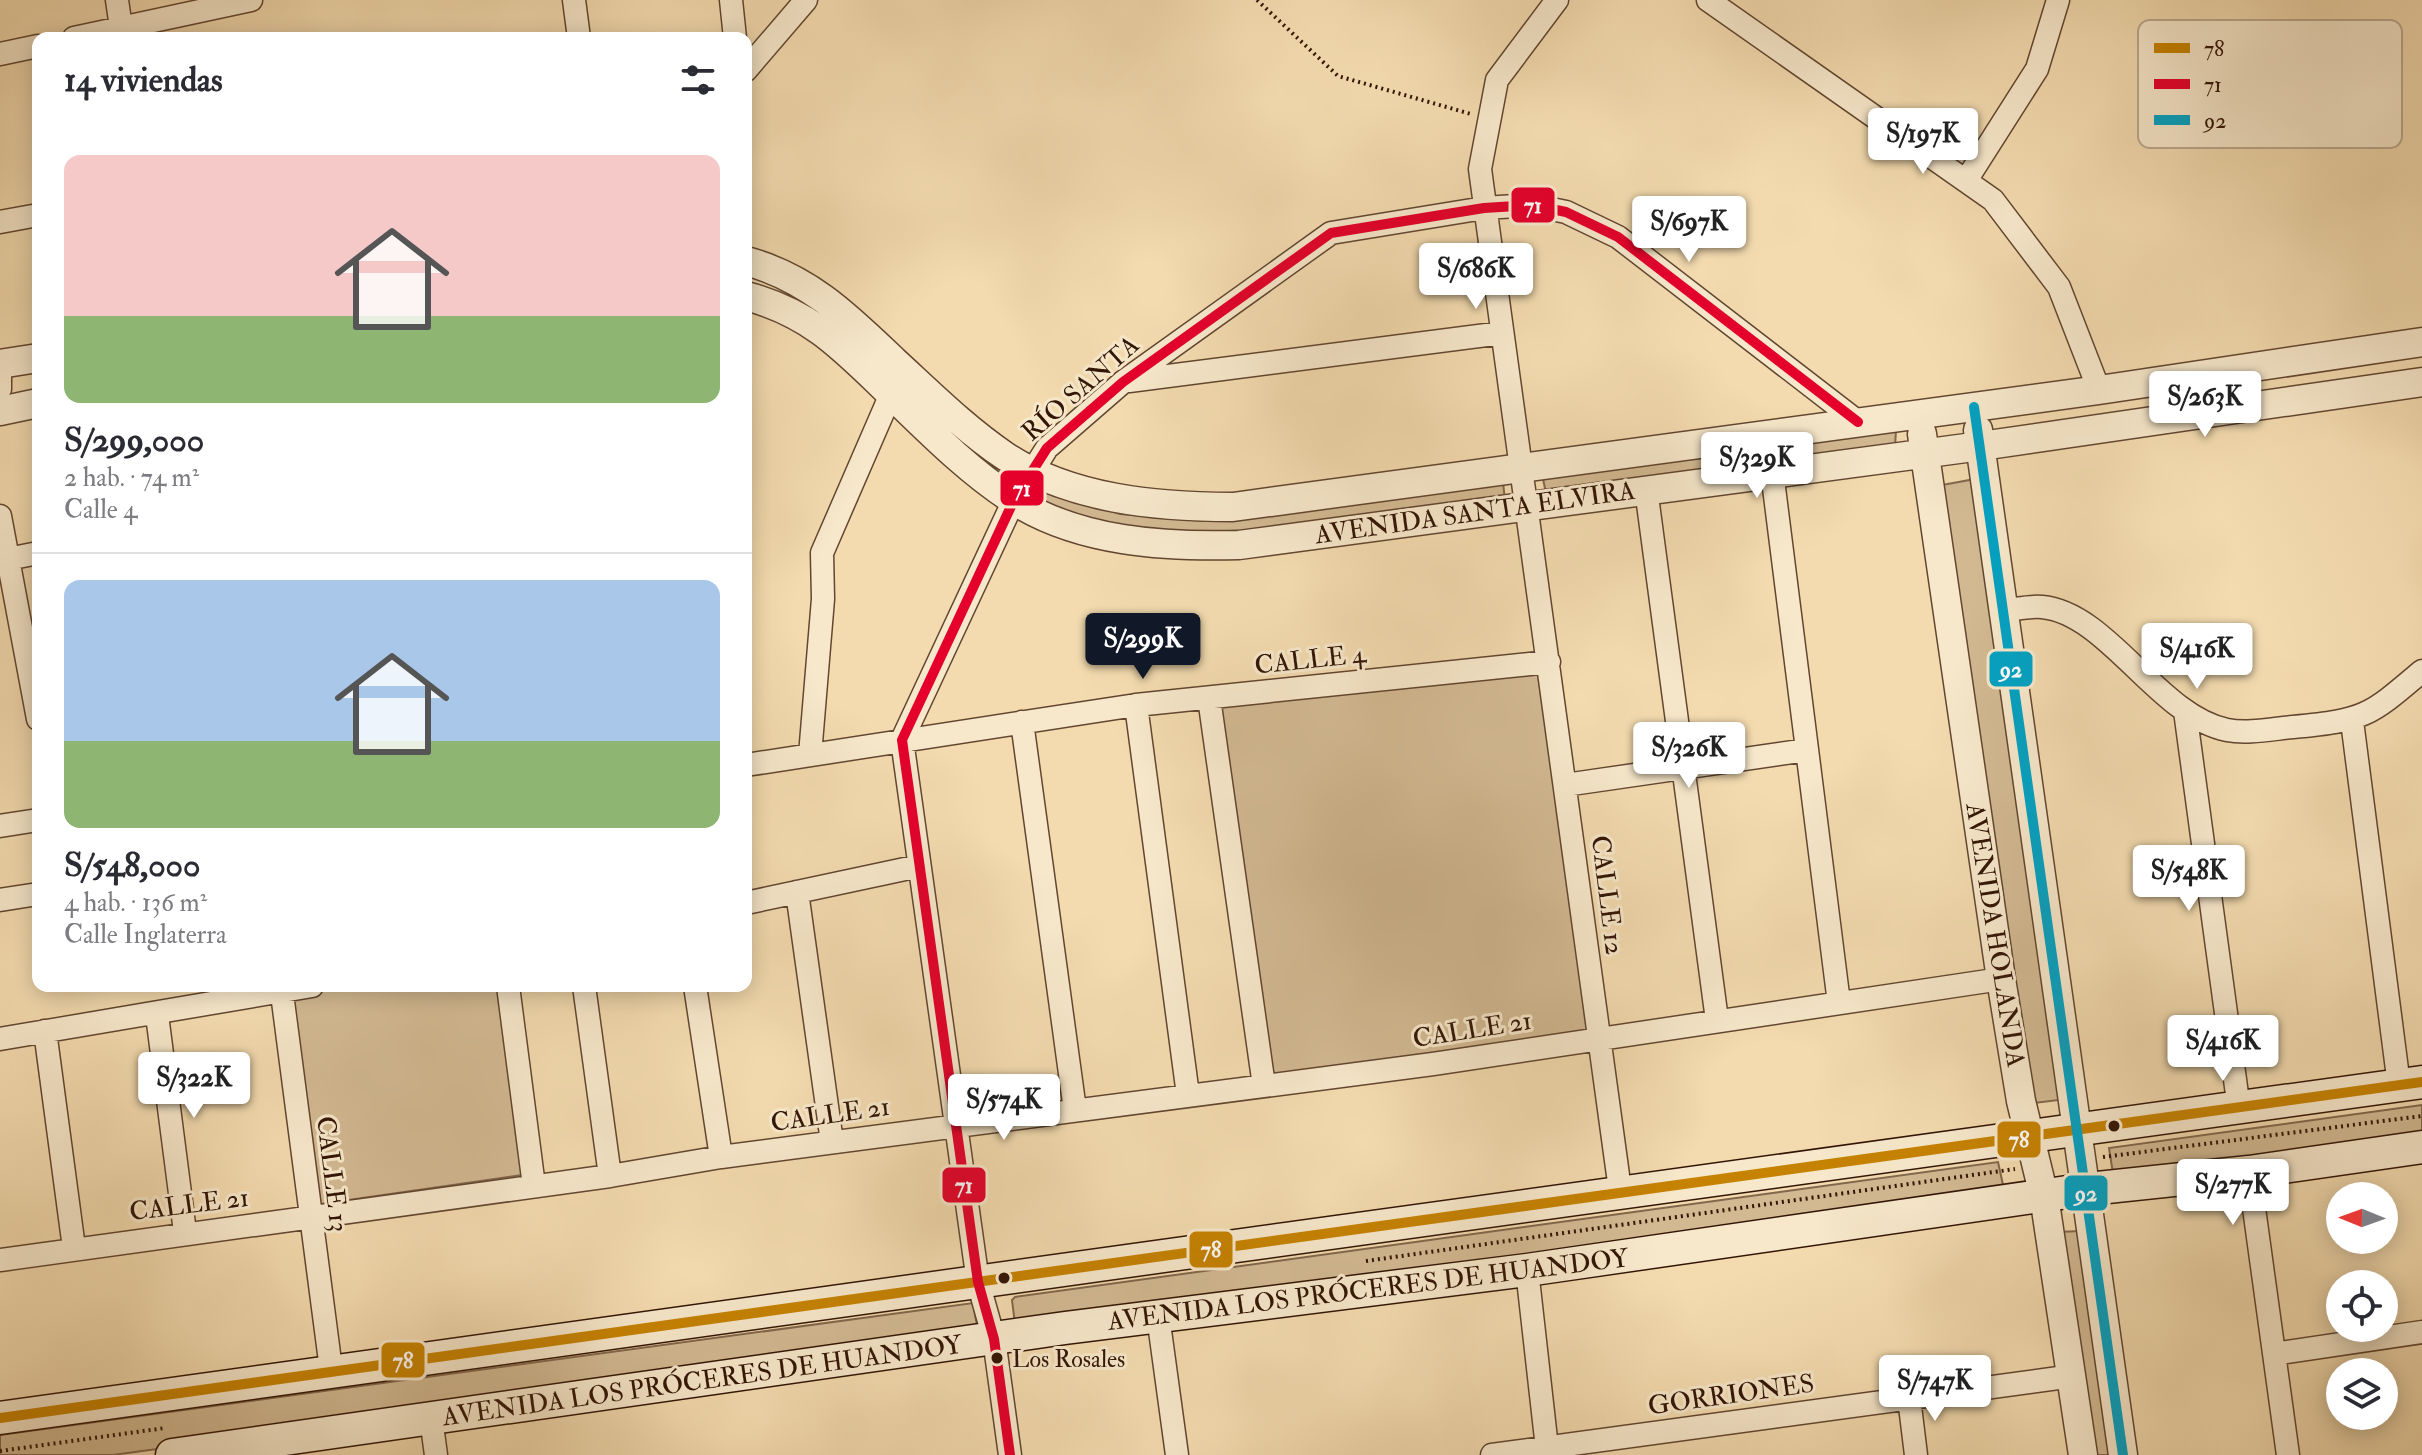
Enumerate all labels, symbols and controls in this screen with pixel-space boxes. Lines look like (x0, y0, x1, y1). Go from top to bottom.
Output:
legend (2138, 20, 2402, 148)
text: 78 (2204, 35, 2224, 63)
icon: filters (676, 58, 720, 102)
text: 14 viviendas (64, 59, 223, 102)
text: 71 (2204, 71, 2222, 99)
text: 92 (2202, 107, 2226, 135)
pin: S/197K (1858, 108, 1988, 176)
text: S/197K (1886, 118, 1960, 150)
line badge: 71 (1510, 186, 1556, 224)
text: 71 (1524, 192, 1542, 220)
pin: S/697K (1624, 196, 1754, 264)
text: S/697K (1650, 206, 1728, 238)
icon: home (320, 207, 464, 351)
pin: S/686K (1411, 243, 1541, 311)
text: S/686K (1437, 253, 1515, 285)
street label: RÍO SANTA (1014, 327, 1146, 448)
pin: S/263K (2140, 371, 2270, 439)
text: S/263K (2167, 381, 2243, 413)
text: S/299,000 (64, 419, 204, 462)
pin: S/329K (1692, 432, 1822, 500)
text: S/329K (1719, 442, 1795, 474)
text: 2 hab. · 74 m² (64, 462, 199, 494)
line badge: 71 (999, 469, 1045, 507)
text: 71 (1013, 475, 1031, 503)
street label: AVENIDA SANTA ELVIRA (1312, 475, 1638, 551)
text: Calle 4 (64, 494, 137, 526)
pin: S/299K (1078, 613, 1208, 681)
text: S/299K (1103, 623, 1183, 655)
pin: S/416K (2132, 623, 2262, 691)
icon: home (320, 632, 464, 776)
text: S/416K (2159, 633, 2235, 665)
street label: CALLE 4 (1253, 638, 1368, 682)
line badge: 92 (1988, 650, 2034, 688)
text: 92 (1998, 656, 2022, 684)
pin: S/326K (1624, 722, 1754, 790)
text: S/326K (1651, 732, 1727, 764)
street label: AVENIDA HOLANDA (1958, 800, 2032, 1070)
street label: CALLE 12 (1584, 834, 1630, 957)
text: S/548,000 (64, 844, 200, 887)
pin: S/548K (2124, 845, 2254, 913)
text: S/548K (2151, 855, 2227, 887)
text: 4 hab. · 136 m² (64, 887, 207, 919)
text: Calle Inglaterra (64, 919, 227, 951)
street label: CALLE 21 (1410, 1005, 1534, 1055)
pin: S/416K (2158, 1015, 2288, 1083)
text: S/416K (2185, 1025, 2261, 1057)
pin: S/322K (129, 1052, 259, 1120)
text: S/322K (156, 1062, 232, 1094)
pin: S/574K (939, 1074, 1069, 1142)
text: S/574K (966, 1084, 1042, 1116)
street label: CALLE 21 (769, 1091, 892, 1139)
street label: CALLE 13 (309, 1114, 355, 1234)
unlabelled marker (2106, 1118, 2122, 1134)
line badge: 78 (1996, 1120, 2042, 1159)
text: 78 (2009, 1126, 2030, 1154)
pin: S/277K (2168, 1159, 2298, 1227)
line badge: 71 (941, 1166, 987, 1204)
text: S/277K (2195, 1169, 2271, 1201)
text: 71 (955, 1172, 973, 1200)
line badge: 92 (2063, 1174, 2109, 1212)
text: 92 (2073, 1180, 2097, 1208)
street label: CALLE 21 (128, 1182, 251, 1228)
north arrow (2326, 1182, 2398, 1254)
map controls (2326, 1182, 2398, 1430)
line badge: 78 (1188, 1230, 1234, 1269)
text: 78 (1201, 1236, 1222, 1264)
street label: AVENIDA LOS PRÓCERES DE HUANDOY (1105, 1240, 1632, 1338)
unlabelled marker (996, 1270, 1012, 1286)
button: locate (2326, 1270, 2398, 1342)
street label: AVENIDA LOS PRÓCERES DE HUANDOY (439, 1326, 965, 1433)
line badge: 78 (380, 1341, 426, 1379)
place label: Los Rosales (1012, 1344, 1125, 1375)
text: 78 (393, 1347, 414, 1375)
marker: Los Rosales (989, 1350, 1005, 1366)
pin: S/747K (1870, 1355, 2000, 1423)
button: layers (2326, 1358, 2398, 1430)
text: S/747K (1897, 1365, 1973, 1397)
street label: GORRIONES (1646, 1367, 1816, 1422)

